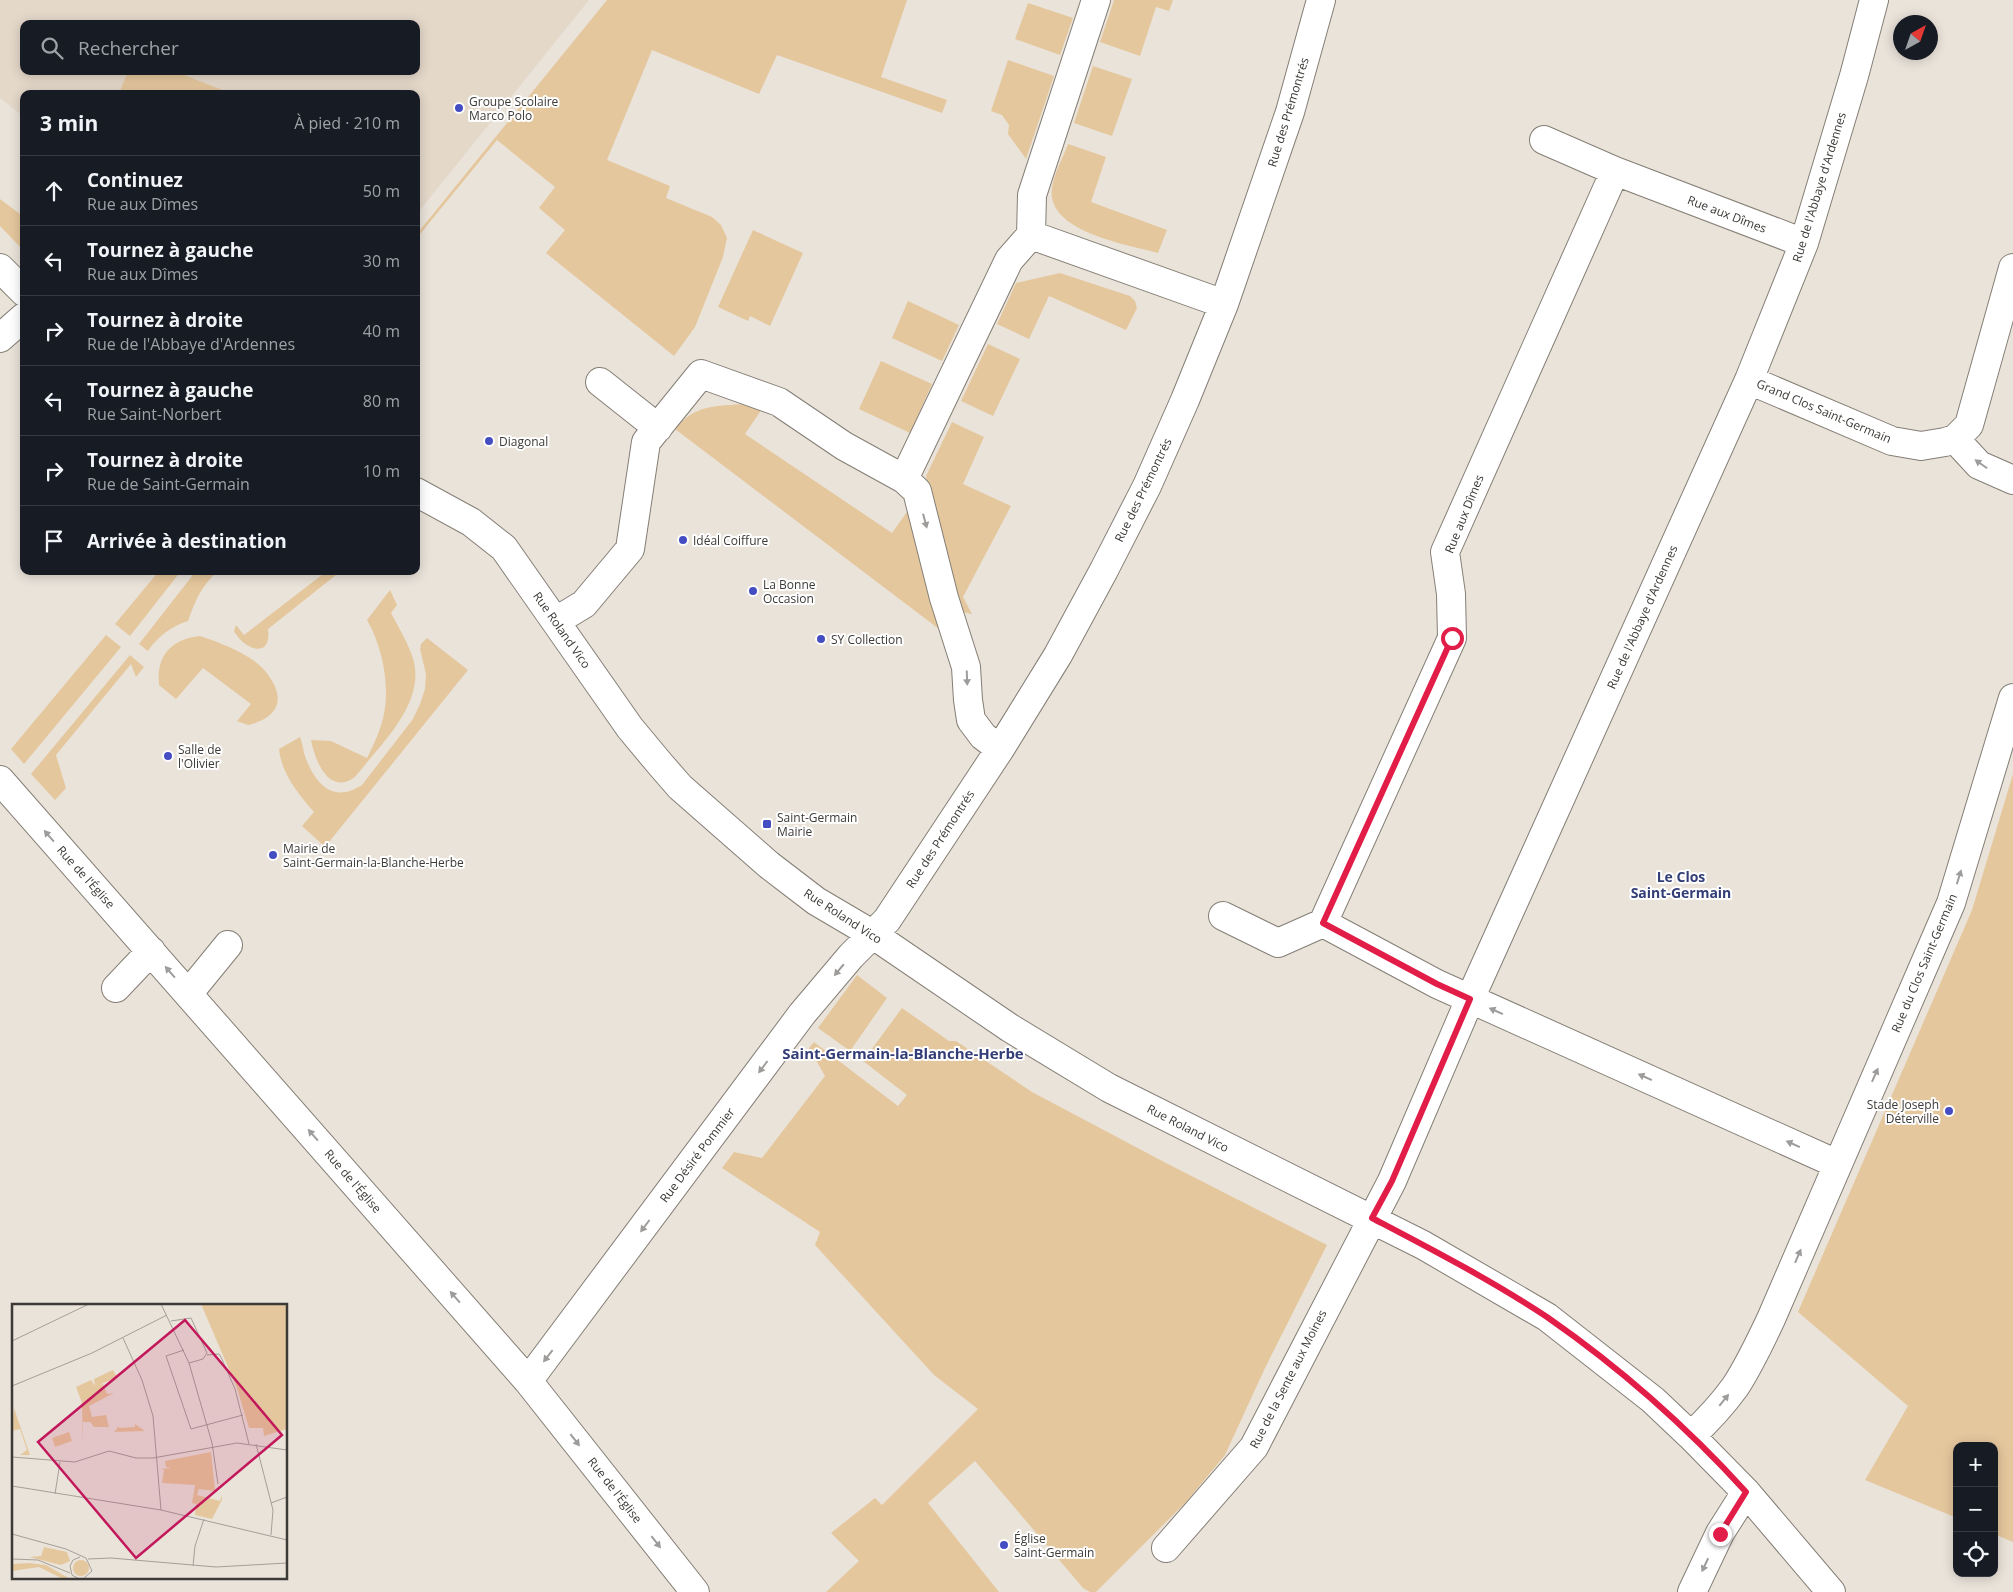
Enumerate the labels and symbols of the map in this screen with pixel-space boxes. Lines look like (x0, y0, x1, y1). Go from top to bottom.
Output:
north arrow (1893, 15, 1938, 60)
street label: Rue des Prémontrés (1263, 55, 1313, 169)
place label: Groupe Scolaire Marco Polo (469, 93, 559, 124)
marker: Groupe Scolaire Marco Polo (453, 102, 465, 114)
street label: Rue de l'Abbaye d'Ardennes (1788, 110, 1850, 264)
street label: Rue aux Dîmes (1685, 191, 1769, 237)
street label: Grand Clos Saint-Germain (1754, 375, 1894, 447)
place label: Diagonal (499, 433, 548, 450)
marker: Diagonal (483, 435, 495, 447)
street label: Rue des Prémontrés (1110, 435, 1176, 545)
one-way arrow (1974, 459, 1988, 469)
street label: Rue aux Dîmes (1441, 472, 1488, 556)
one-way arrow (921, 514, 929, 529)
place label: Idéal Coiffure (693, 532, 768, 549)
marker: Idéal Coiffure (677, 534, 689, 546)
street label: Rue de l'Abbaye d'Ardennes (1603, 542, 1682, 692)
place label: La Bonne Occasion (763, 576, 816, 607)
marker: La Bonne Occasion (747, 585, 759, 597)
street label: Rue Roland Vico (529, 588, 595, 672)
route start (1441, 627, 1464, 650)
place label: SY Collection (831, 631, 903, 648)
marker: SY Collection (815, 633, 827, 645)
one-way arrow (963, 670, 971, 686)
place label: Salle de l'Olivier (178, 741, 222, 772)
marker: Salle de l'Olivier (162, 750, 174, 762)
street label: Rue des Prémontrés (902, 786, 978, 891)
place label: Saint-Germain Mairie (777, 809, 857, 840)
marker: Saint-Germain Mairie (761, 818, 773, 830)
one-way arrow (43, 831, 55, 843)
place label: Mairie de Saint-Germain-la-Blanche-Herbe (283, 840, 464, 871)
street label: Rue de l'Église (53, 842, 119, 912)
marker: Mairie de Saint-Germain-la-Blanche-Herbe (267, 849, 279, 861)
district label: Le Clos Saint-Germain (1631, 867, 1731, 902)
one-way arrow (1956, 869, 1964, 884)
street label: Rue Roland Vico (801, 884, 885, 948)
street label: Rue du Clos Saint-Germain (1887, 891, 1961, 1035)
one-way arrow (834, 963, 845, 976)
one-way arrow (164, 966, 175, 979)
one-way arrow (1489, 1006, 1503, 1014)
district label: Saint-Germain-la-Blanche-Herbe (782, 1043, 1024, 1063)
one-way arrow (758, 1061, 768, 1074)
one-way arrow (1872, 1068, 1880, 1082)
one-way arrow (1637, 1073, 1652, 1082)
place label: Stade Joseph Déterville (1867, 1096, 1939, 1127)
street label: Rue Roland Vico (1144, 1100, 1232, 1156)
street label: Rue Désiré Pommier (656, 1104, 738, 1206)
marker: Stade Joseph Déterville (1943, 1105, 1955, 1117)
one-way arrow (307, 1130, 319, 1142)
one-way arrow (1786, 1139, 1800, 1147)
street label: Rue de l'Église (321, 1146, 386, 1217)
one-way arrow (639, 1219, 650, 1232)
one-way arrow (1794, 1249, 1802, 1263)
one-way arrow (449, 1291, 461, 1303)
inset map (12, 1304, 288, 1580)
street label: Rue de la Sente aux Moines (1246, 1306, 1331, 1451)
one-way arrow (542, 1349, 553, 1362)
one-way arrow (1719, 1394, 1730, 1407)
one-way arrow (570, 1433, 581, 1446)
street label: Rue de l'Église (584, 1454, 646, 1527)
route end (1709, 1523, 1732, 1546)
place label: Église Saint-Germain (1014, 1530, 1094, 1561)
one-way arrow (650, 1535, 661, 1548)
marker: Église Saint-Germain (998, 1539, 1010, 1551)
one-way arrow (1701, 1558, 1709, 1572)

